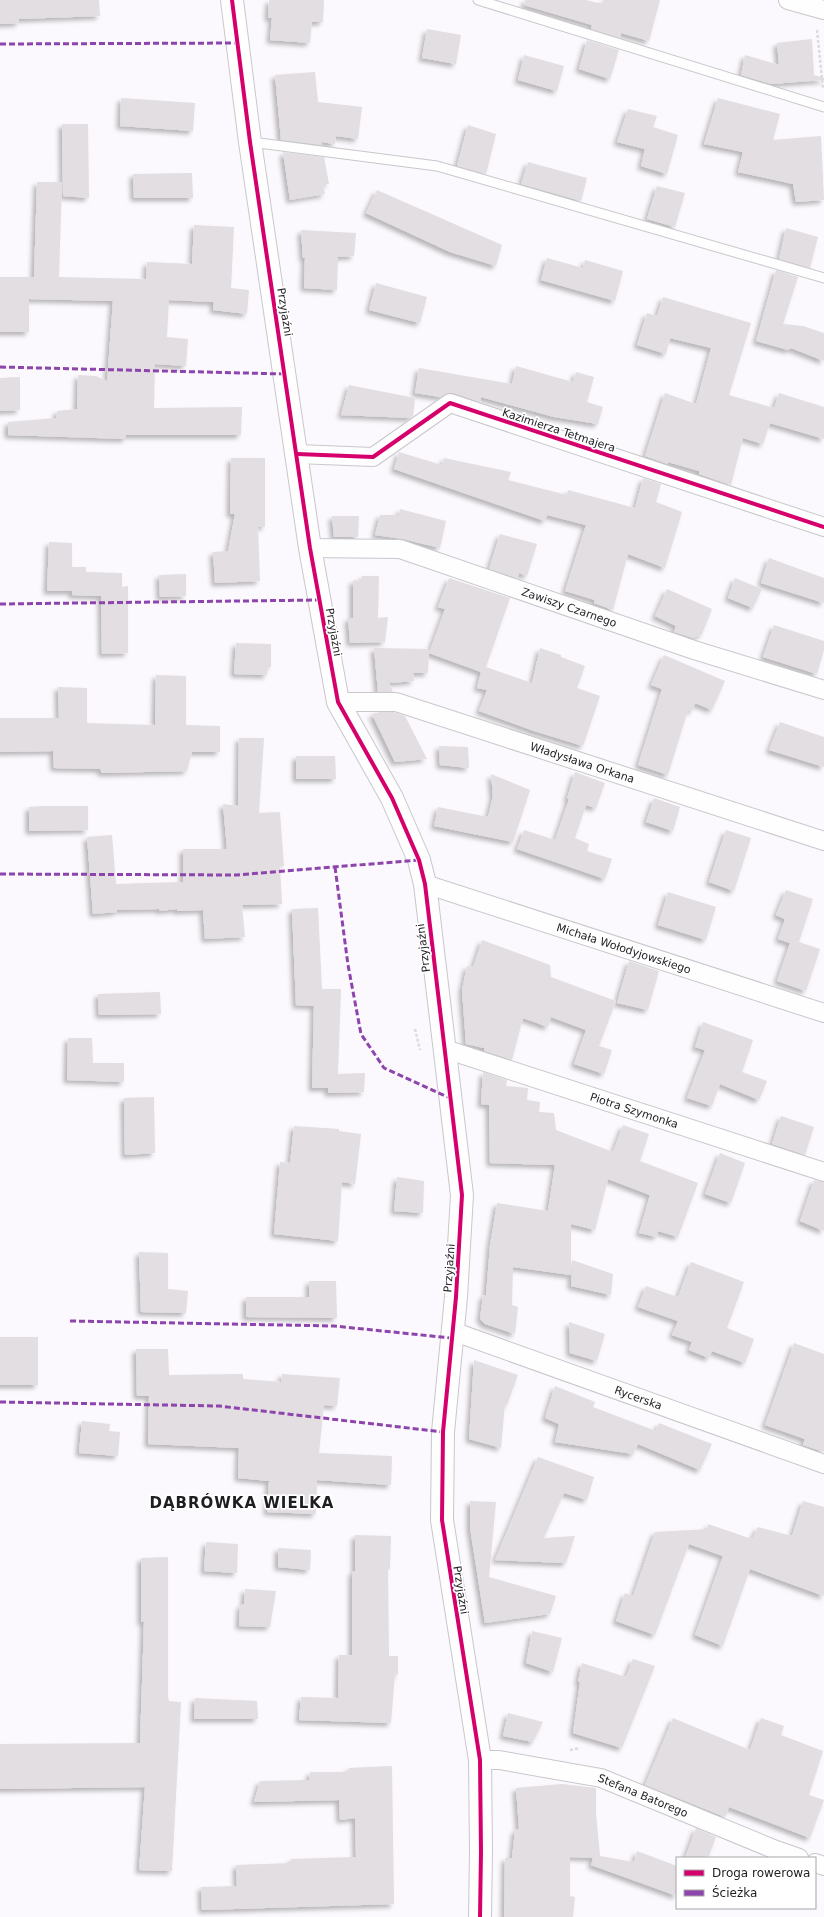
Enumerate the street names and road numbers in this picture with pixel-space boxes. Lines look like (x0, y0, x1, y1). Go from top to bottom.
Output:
street label: Przyjaźni (274, 287, 295, 337)
street label: Kazimierza Tetmajera (501, 406, 617, 455)
street label: Zawiszy Czarnego (520, 585, 619, 630)
street label: Przyjaźni (323, 607, 344, 657)
street label: Władysława Orkana (528, 740, 636, 786)
street label: Michała Wołodyjowskiego (555, 921, 693, 977)
street label: Przyjaźni (414, 923, 433, 973)
street label: Piotra Szymonka (588, 1091, 680, 1131)
street label: Przyjaźni (441, 1243, 458, 1293)
street label: Rycerska (613, 1384, 664, 1413)
street label: Przyjaźni (450, 1565, 471, 1615)
street label: Stefana Batorego (596, 1771, 690, 1820)

